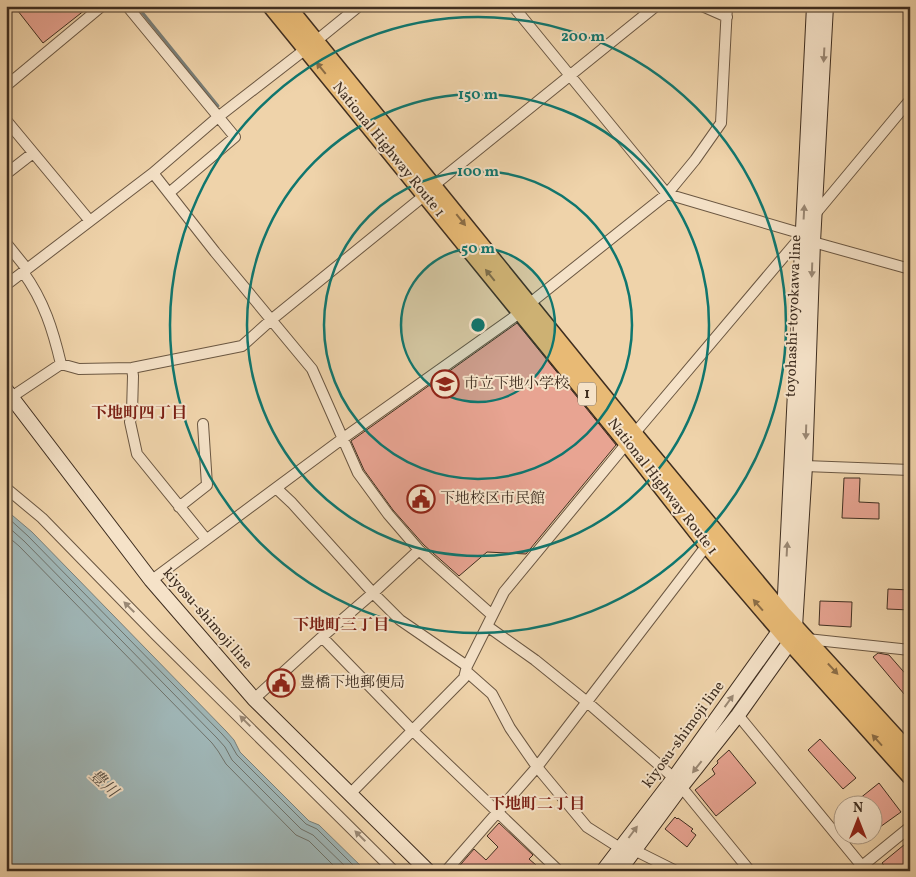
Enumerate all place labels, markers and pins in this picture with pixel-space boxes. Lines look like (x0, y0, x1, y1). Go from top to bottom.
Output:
centre of rings (469, 316, 487, 334)
school or university icon: 市立下地小学校 (430, 369, 460, 399)
place label: 市立下地小学校 (464, 374, 569, 395)
public building icon: 下地校区市民館 (406, 484, 436, 514)
place label: 下地校区市民館 (440, 489, 545, 510)
public building icon: 豊橋下地郵便局 (266, 668, 296, 698)
place label: 豊橋下地郵便局 (300, 673, 405, 694)

